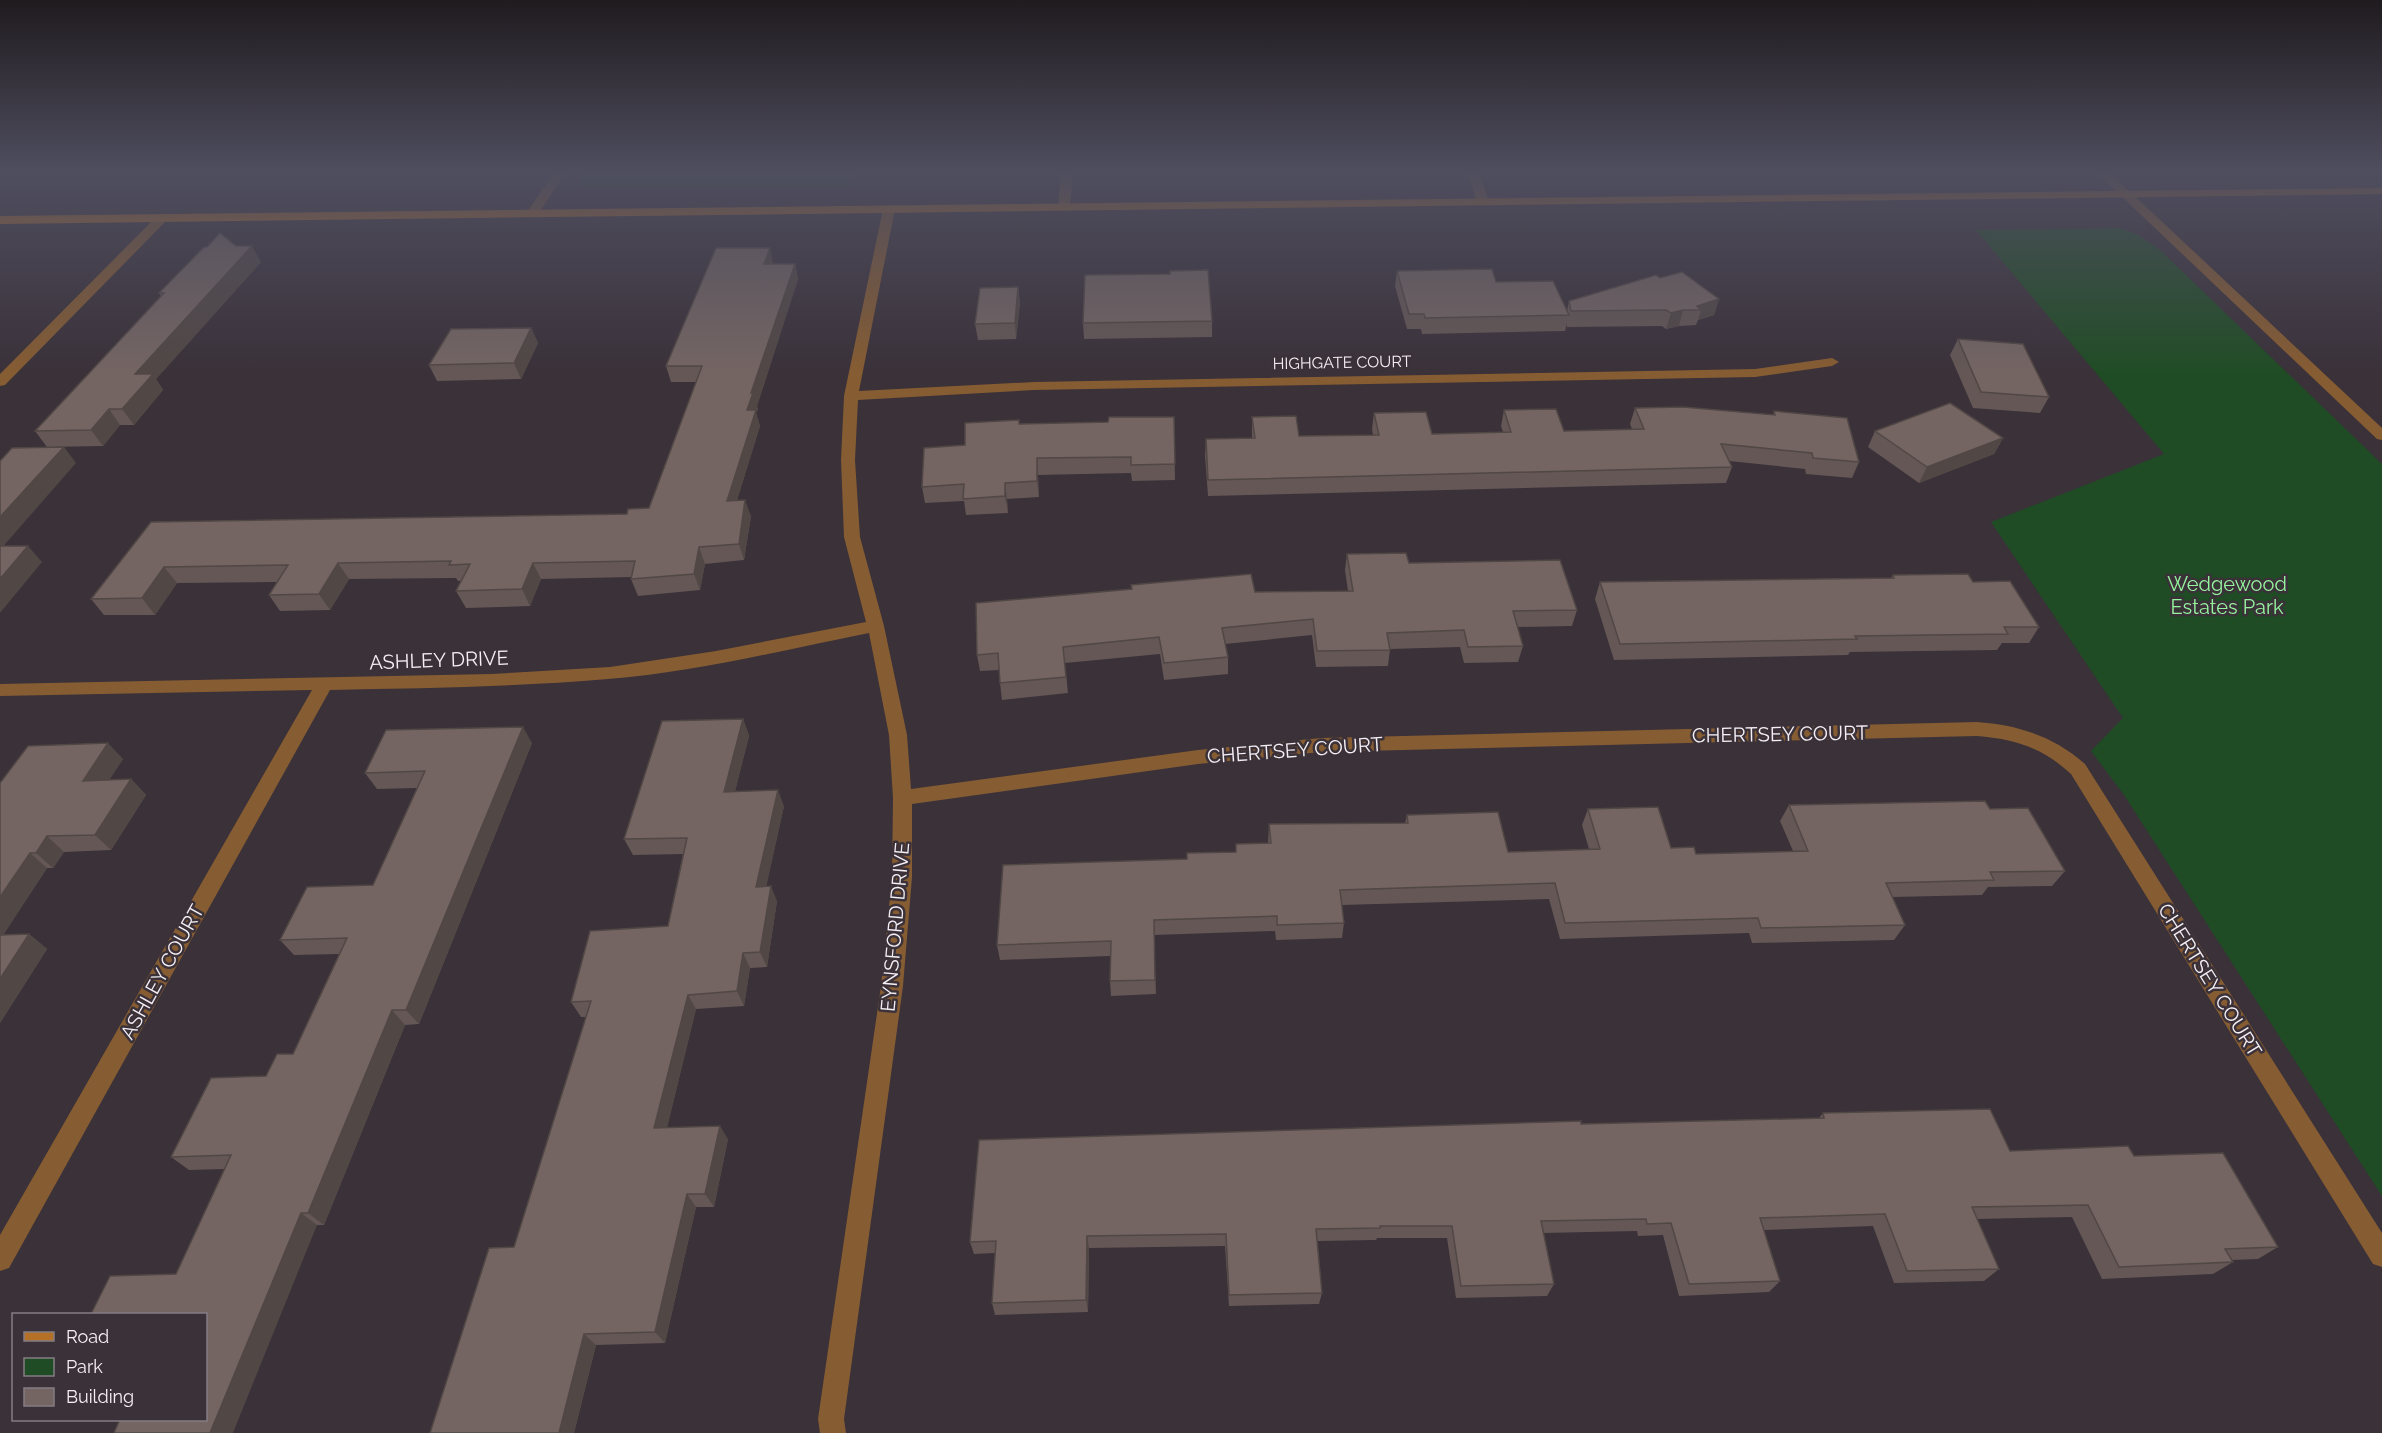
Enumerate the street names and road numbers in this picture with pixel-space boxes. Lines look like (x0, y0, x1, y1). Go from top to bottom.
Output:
street label: HIGHGATE COURT (1272, 352, 1412, 373)
street label: ASHLEY DRIVE (369, 646, 509, 674)
street label: CHERTSEY COURT (1692, 720, 1868, 748)
street label: CHERTSEY COURT (1206, 732, 1384, 768)
street label: EYNSFORD DRIVE (876, 841, 914, 1013)
street label: CHERTSEY COURT (2153, 899, 2267, 1061)
street label: ASHLEY COURT (115, 900, 209, 1044)

